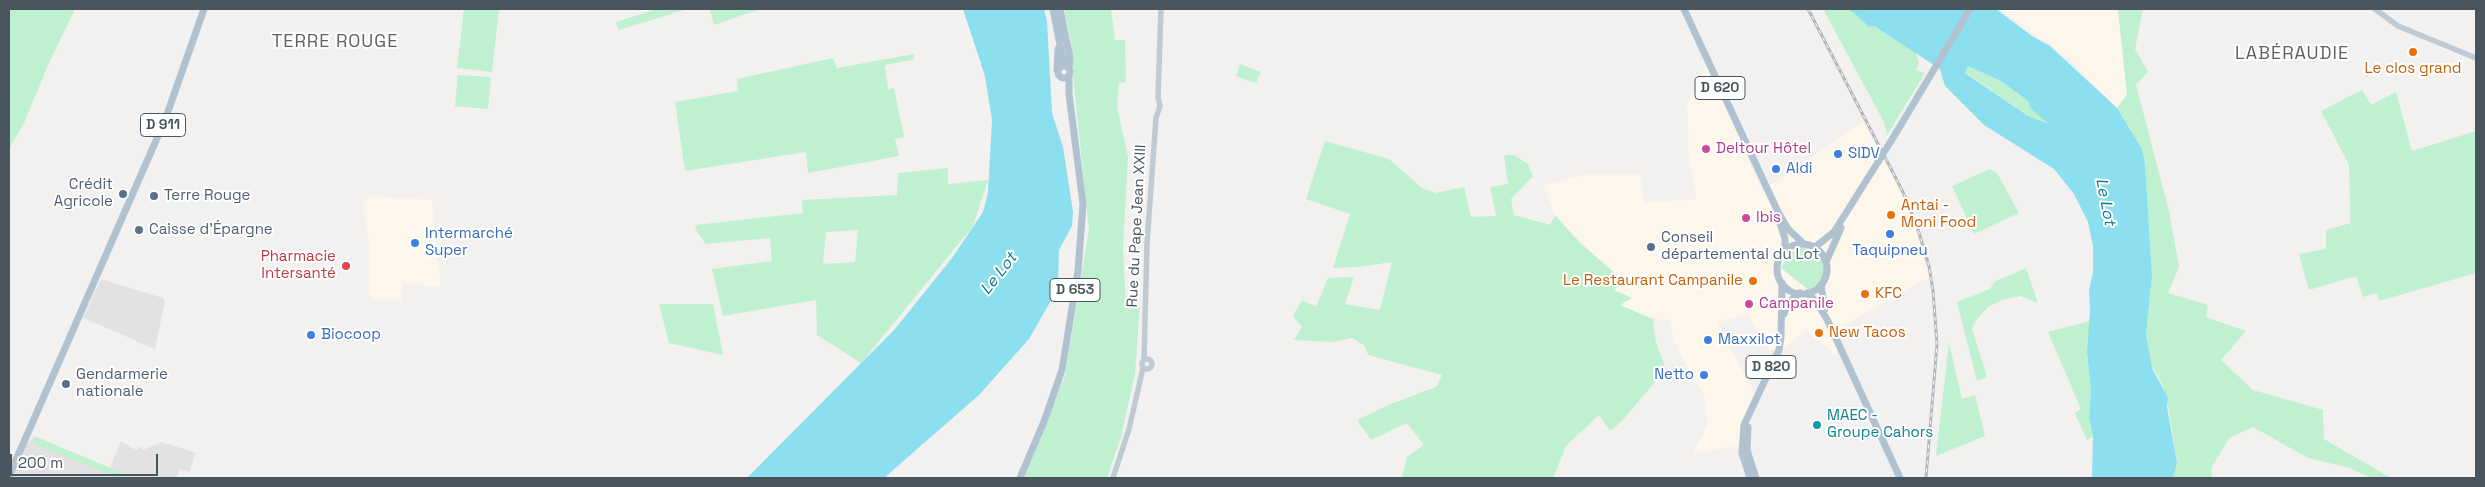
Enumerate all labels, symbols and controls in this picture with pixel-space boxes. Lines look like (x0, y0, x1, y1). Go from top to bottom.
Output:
district label: TERRE ROUGE (270, 31, 400, 53)
district label: LABÉRAUDIE (2234, 43, 2350, 65)
marker: Le clos grand (2407, 46, 2419, 58)
place label: Le clos grand (2364, 60, 2462, 78)
road number: D 620 (1695, 76, 1745, 100)
road number: D 911 (140, 114, 186, 136)
place label: Deltour Hôtel (1716, 140, 1811, 158)
marker: Deltour Hôtel (1700, 143, 1712, 155)
street label: Rue du Pape Jean XXIII (1124, 144, 1150, 308)
place label: SIDV (1848, 145, 1880, 163)
marker: SIDV (1832, 148, 1844, 160)
place label: Aldi (1786, 160, 1812, 178)
marker: Aldi (1770, 163, 1782, 175)
place label: Crédit Agricole (54, 176, 113, 211)
water label: Le Lot (2091, 177, 2119, 227)
place label: Terre Rouge (164, 187, 250, 205)
marker: Crédit Agricole (117, 188, 129, 200)
marker: Terre Rouge (148, 190, 160, 202)
place label: Antai - Moni Food (1901, 197, 1976, 232)
place label: Ibis (1756, 209, 1781, 227)
marker: Antai - Moni Food (1885, 209, 1897, 221)
marker: Ibis (1740, 212, 1752, 224)
place label: Caisse d'Épargne (149, 221, 273, 239)
marker: Caisse d'Épargne (133, 224, 145, 236)
place label: Intermarché Super (425, 225, 513, 260)
marker: Taquipneu (1884, 228, 1896, 240)
place label: Conseil départemental du Lot (1661, 229, 1819, 264)
marker: Intermarché Super (409, 237, 421, 249)
marker: Conseil départemental du Lot (1645, 241, 1657, 253)
place label: Taquipneu (1852, 242, 1928, 260)
place label: Pharmacie Intersanté (261, 248, 336, 283)
water label: Le Lot (977, 249, 1021, 299)
marker: Pharmacie Intersanté (340, 260, 352, 272)
place label: Le Restaurant Campanile (1563, 272, 1743, 290)
marker: Le Restaurant Campanile (1747, 275, 1759, 287)
road number: D 653 (1050, 278, 1100, 302)
place label: KFC (1875, 285, 1902, 303)
marker: KFC (1859, 288, 1871, 300)
place label: Campanile (1759, 295, 1834, 313)
marker: Campanile (1743, 298, 1755, 310)
place label: New Tacos (1829, 324, 1906, 342)
place label: Biocoop (321, 326, 381, 344)
marker: New Tacos (1813, 327, 1825, 339)
marker: Biocoop (305, 329, 317, 341)
place label: Maxxilot (1718, 331, 1781, 349)
marker: Maxxilot (1702, 334, 1714, 346)
road number: D 820 (1746, 356, 1796, 378)
place label: Gendarmerie nationale (76, 366, 168, 401)
place label: Netto (1654, 366, 1694, 384)
marker: Netto (1698, 369, 1710, 381)
marker: Gendarmerie nationale (60, 378, 72, 390)
place label: MAEC - Groupe Cahors (1827, 407, 1933, 442)
marker: MAEC - Groupe Cahors (1811, 419, 1823, 431)
scale bar (12, 444, 160, 476)
text: 200 m (18, 453, 63, 472)

